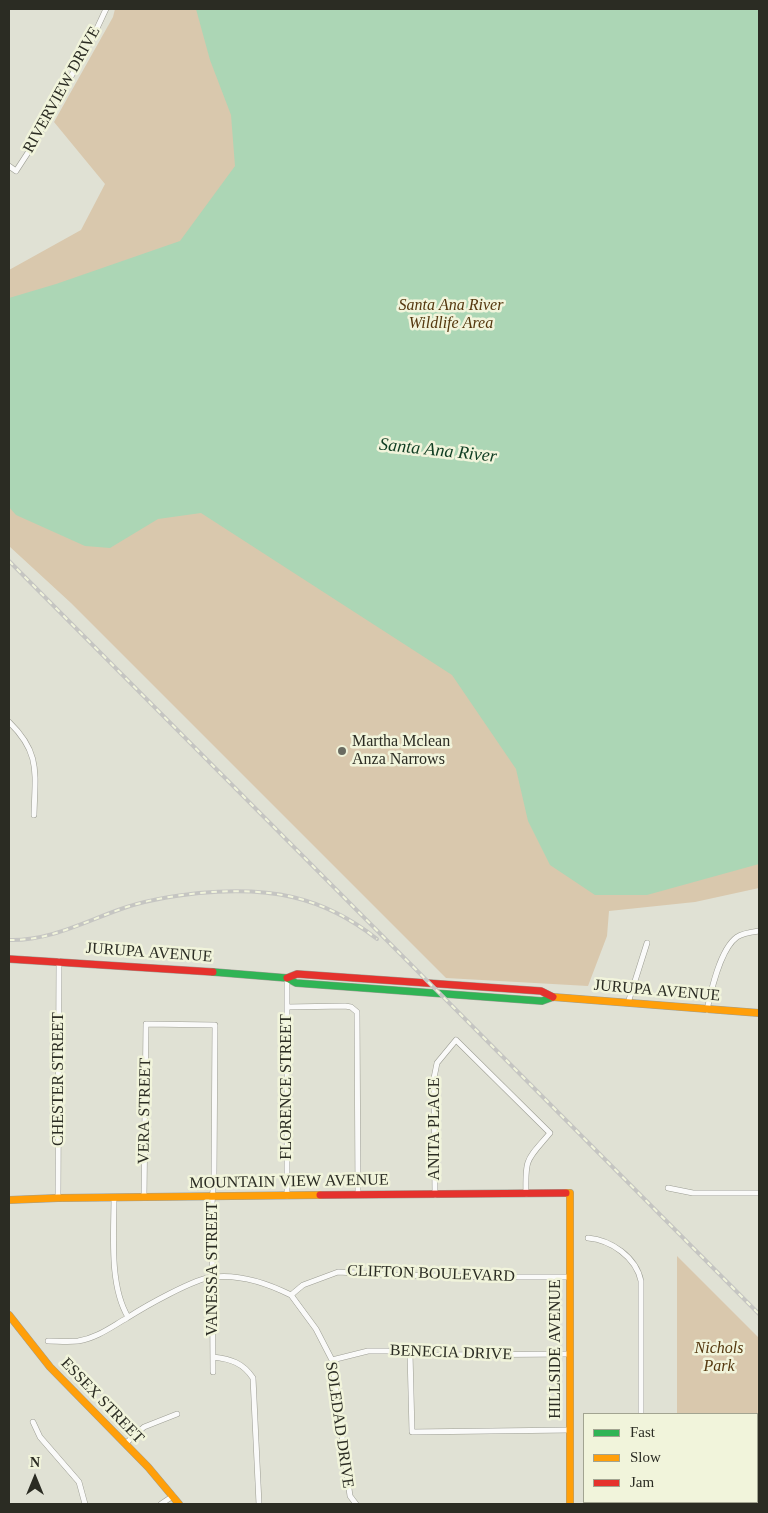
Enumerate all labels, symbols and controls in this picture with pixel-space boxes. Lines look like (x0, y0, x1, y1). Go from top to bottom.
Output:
street label: RIVERVIEW DRIVE (19, 24, 105, 156)
park label: Santa Ana River Wildlife Area (399, 296, 503, 334)
water label: Santa Ana River (378, 434, 498, 468)
place label: Martha Mclean Anza Narrows (352, 732, 450, 770)
marker: Martha Mclean Anza Narrows (336, 745, 348, 757)
street label: JURUPA AVENUE (85, 939, 213, 967)
street label: JURUPA AVENUE (593, 976, 721, 1006)
street label: CHESTER STREET (49, 1012, 69, 1146)
street label: FLORENCE STREET (277, 1014, 297, 1160)
street label: VERA STREET (134, 1058, 156, 1164)
street label: ANITA PLACE (425, 1077, 445, 1181)
street label: MOUNTAIN VIEW AVENUE (189, 1171, 389, 1193)
street label: VANESSA STREET (203, 1202, 223, 1336)
street label: CLIFTON BOULEVARD (347, 1261, 515, 1287)
street label: HILLSIDE AVENUE (546, 1279, 566, 1419)
park label: Nichols Park (695, 1339, 743, 1377)
street label: BENECIA DRIVE (390, 1341, 512, 1365)
street label: ESSEX STREET (56, 1354, 148, 1448)
street label: SOLEDAD DRIVE (321, 1361, 357, 1489)
legend (583, 1413, 758, 1503)
text: Fast (630, 1424, 655, 1440)
text: Slow (630, 1449, 661, 1465)
north arrow (10, 1453, 60, 1503)
text: N (30, 1455, 40, 1470)
text: Jam (630, 1474, 654, 1490)

